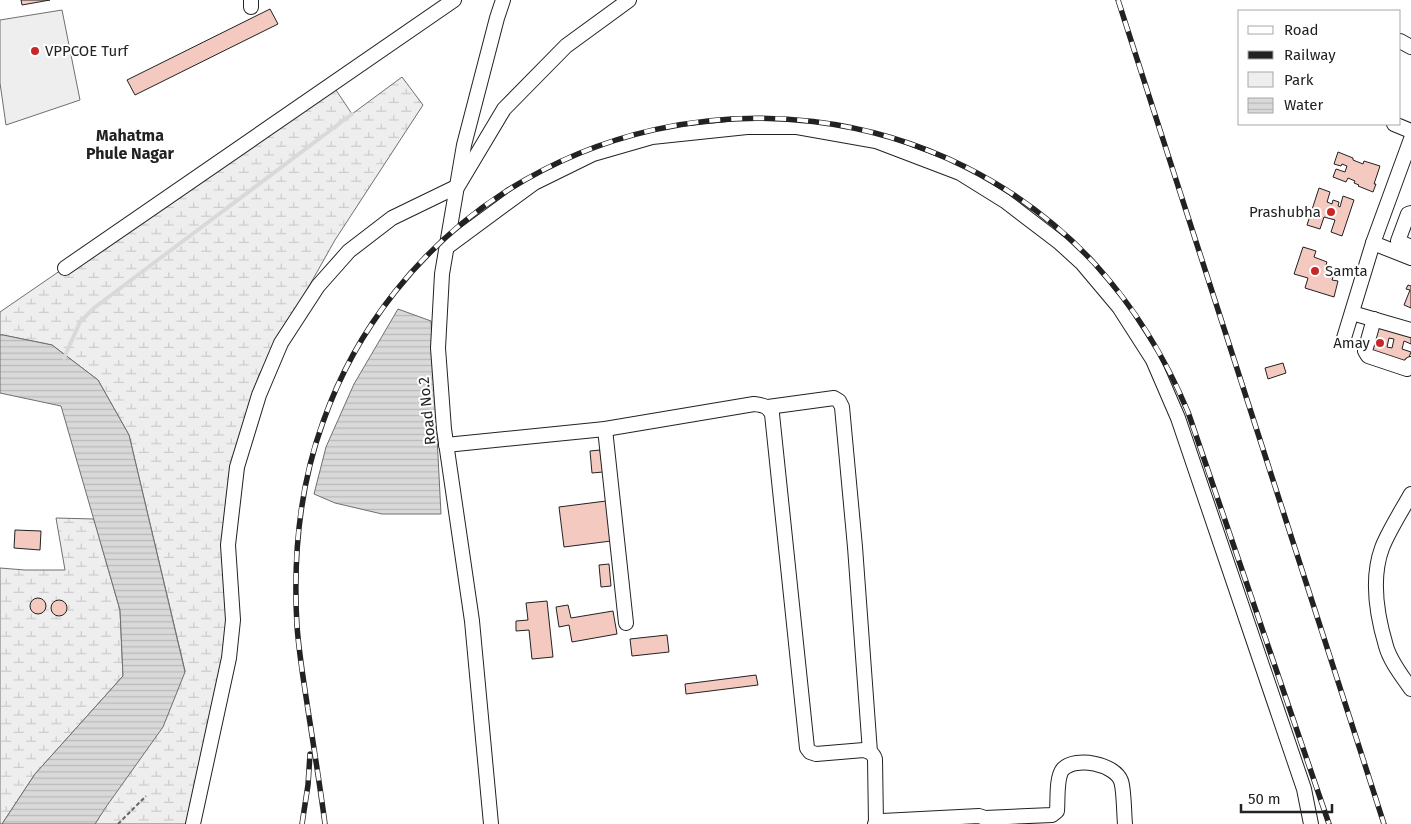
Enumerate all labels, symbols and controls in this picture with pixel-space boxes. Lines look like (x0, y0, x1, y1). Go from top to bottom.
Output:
legend (1238, 10, 1401, 125)
text: Road (1284, 21, 1319, 39)
place label: VPPCOE Turf (45, 42, 129, 60)
marker: VPPCOE Turf (29, 45, 41, 57)
text: Railway (1284, 46, 1336, 64)
text: Park (1284, 71, 1314, 89)
text: Water (1284, 96, 1323, 114)
district label: Mahatma Phule Nagar (86, 126, 174, 163)
place label: Prashubha (1249, 203, 1321, 221)
marker: Prashubha (1325, 206, 1337, 218)
place label: Samta (1325, 262, 1368, 280)
marker: Samta (1309, 265, 1321, 277)
place label: Amay (1333, 334, 1371, 352)
marker: Amay (1374, 337, 1386, 349)
street label: Road No.2 (414, 376, 440, 446)
scale bar (1241, 782, 1332, 814)
text: 50 m (1248, 790, 1281, 808)

